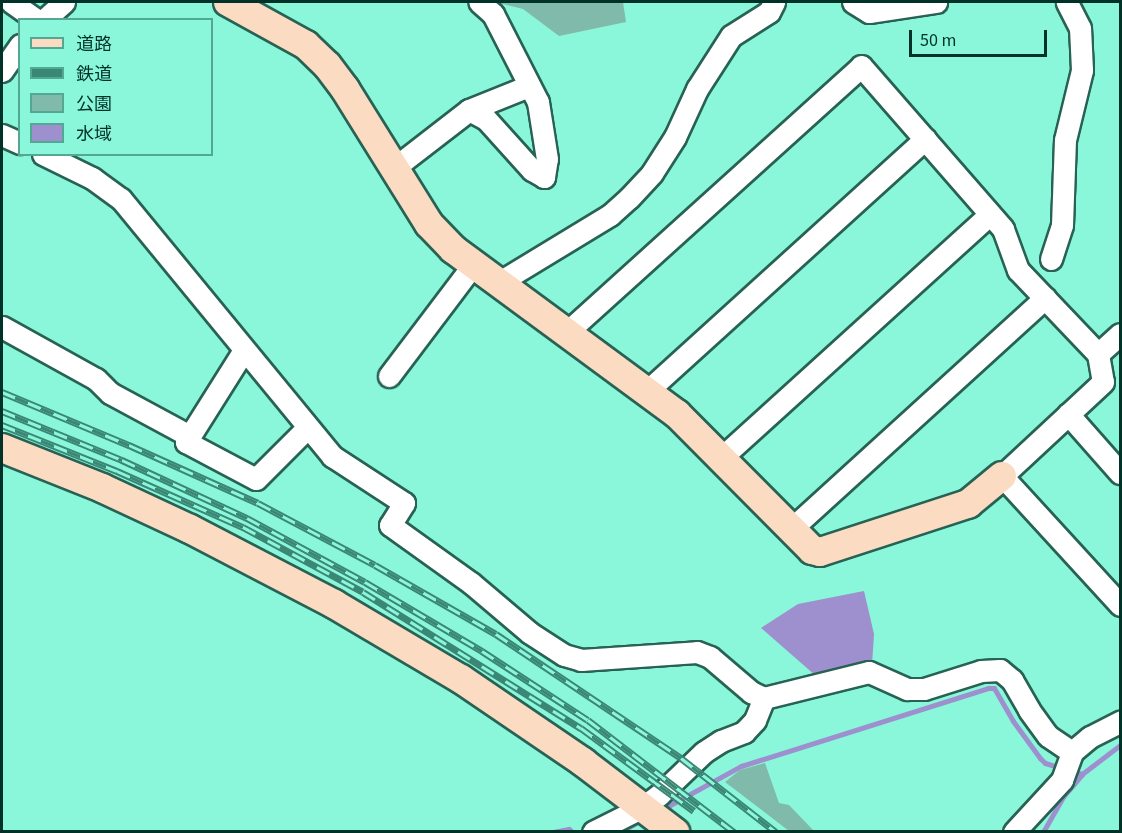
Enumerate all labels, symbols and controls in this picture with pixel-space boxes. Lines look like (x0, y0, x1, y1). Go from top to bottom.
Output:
legend (18, 18, 213, 156)
scale bar (912, 18, 1050, 56)
text: 50 m (920, 28, 956, 53)
text: 道路 (76, 32, 112, 57)
text: 鉄道 (76, 62, 112, 87)
text: 公園 (76, 92, 112, 117)
text: 水域 (76, 122, 112, 147)

